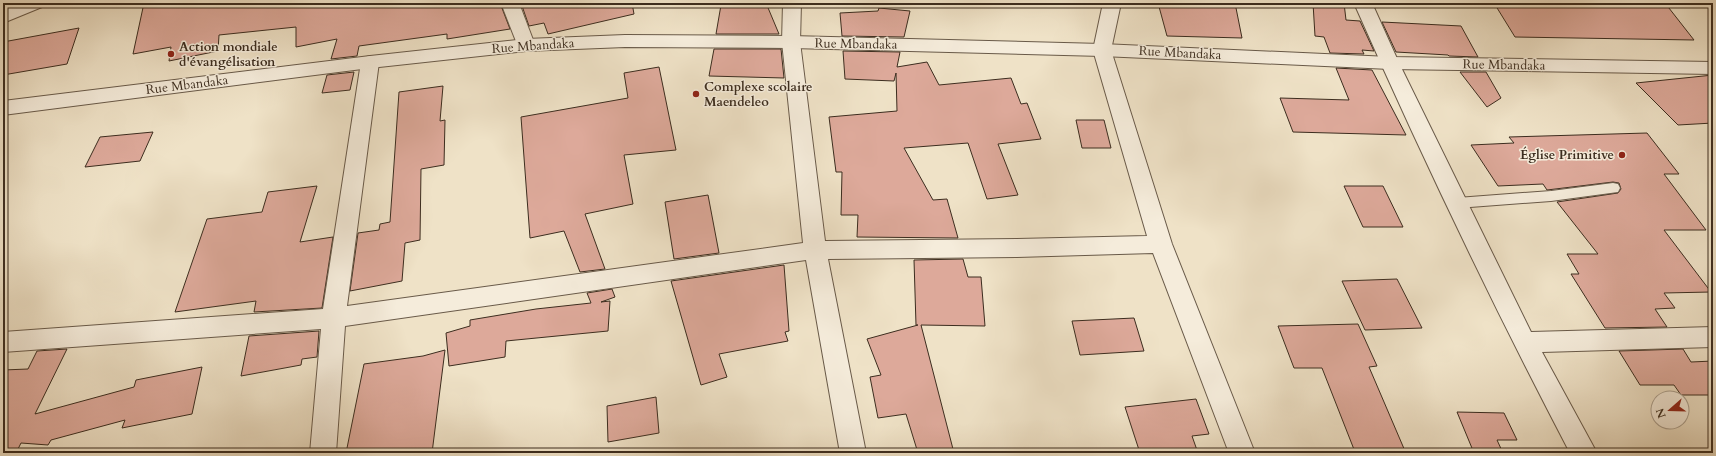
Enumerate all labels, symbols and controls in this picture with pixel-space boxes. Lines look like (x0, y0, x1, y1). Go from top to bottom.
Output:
street label: Rue Mbandaka (491, 34, 575, 58)
street label: Rue Mbandaka (814, 34, 898, 54)
place label: Action mondiale d'évangélisation (179, 38, 278, 71)
street label: Rue Mbandaka (1138, 42, 1222, 64)
marker: Action mondiale d'évangélisation (166, 49, 176, 59)
street label: Rue Mbandaka (1462, 55, 1546, 75)
street label: Rue Mbandaka (145, 71, 230, 99)
place label: Complexe scolaire Maendeleo (704, 78, 813, 111)
marker: Complexe scolaire Maendeleo (691, 89, 701, 99)
place label: Église Primitive (1520, 146, 1614, 164)
marker: Église Primitive (1617, 150, 1627, 160)
north arrow (1650, 390, 1690, 430)
text: N (1652, 406, 1670, 420)

